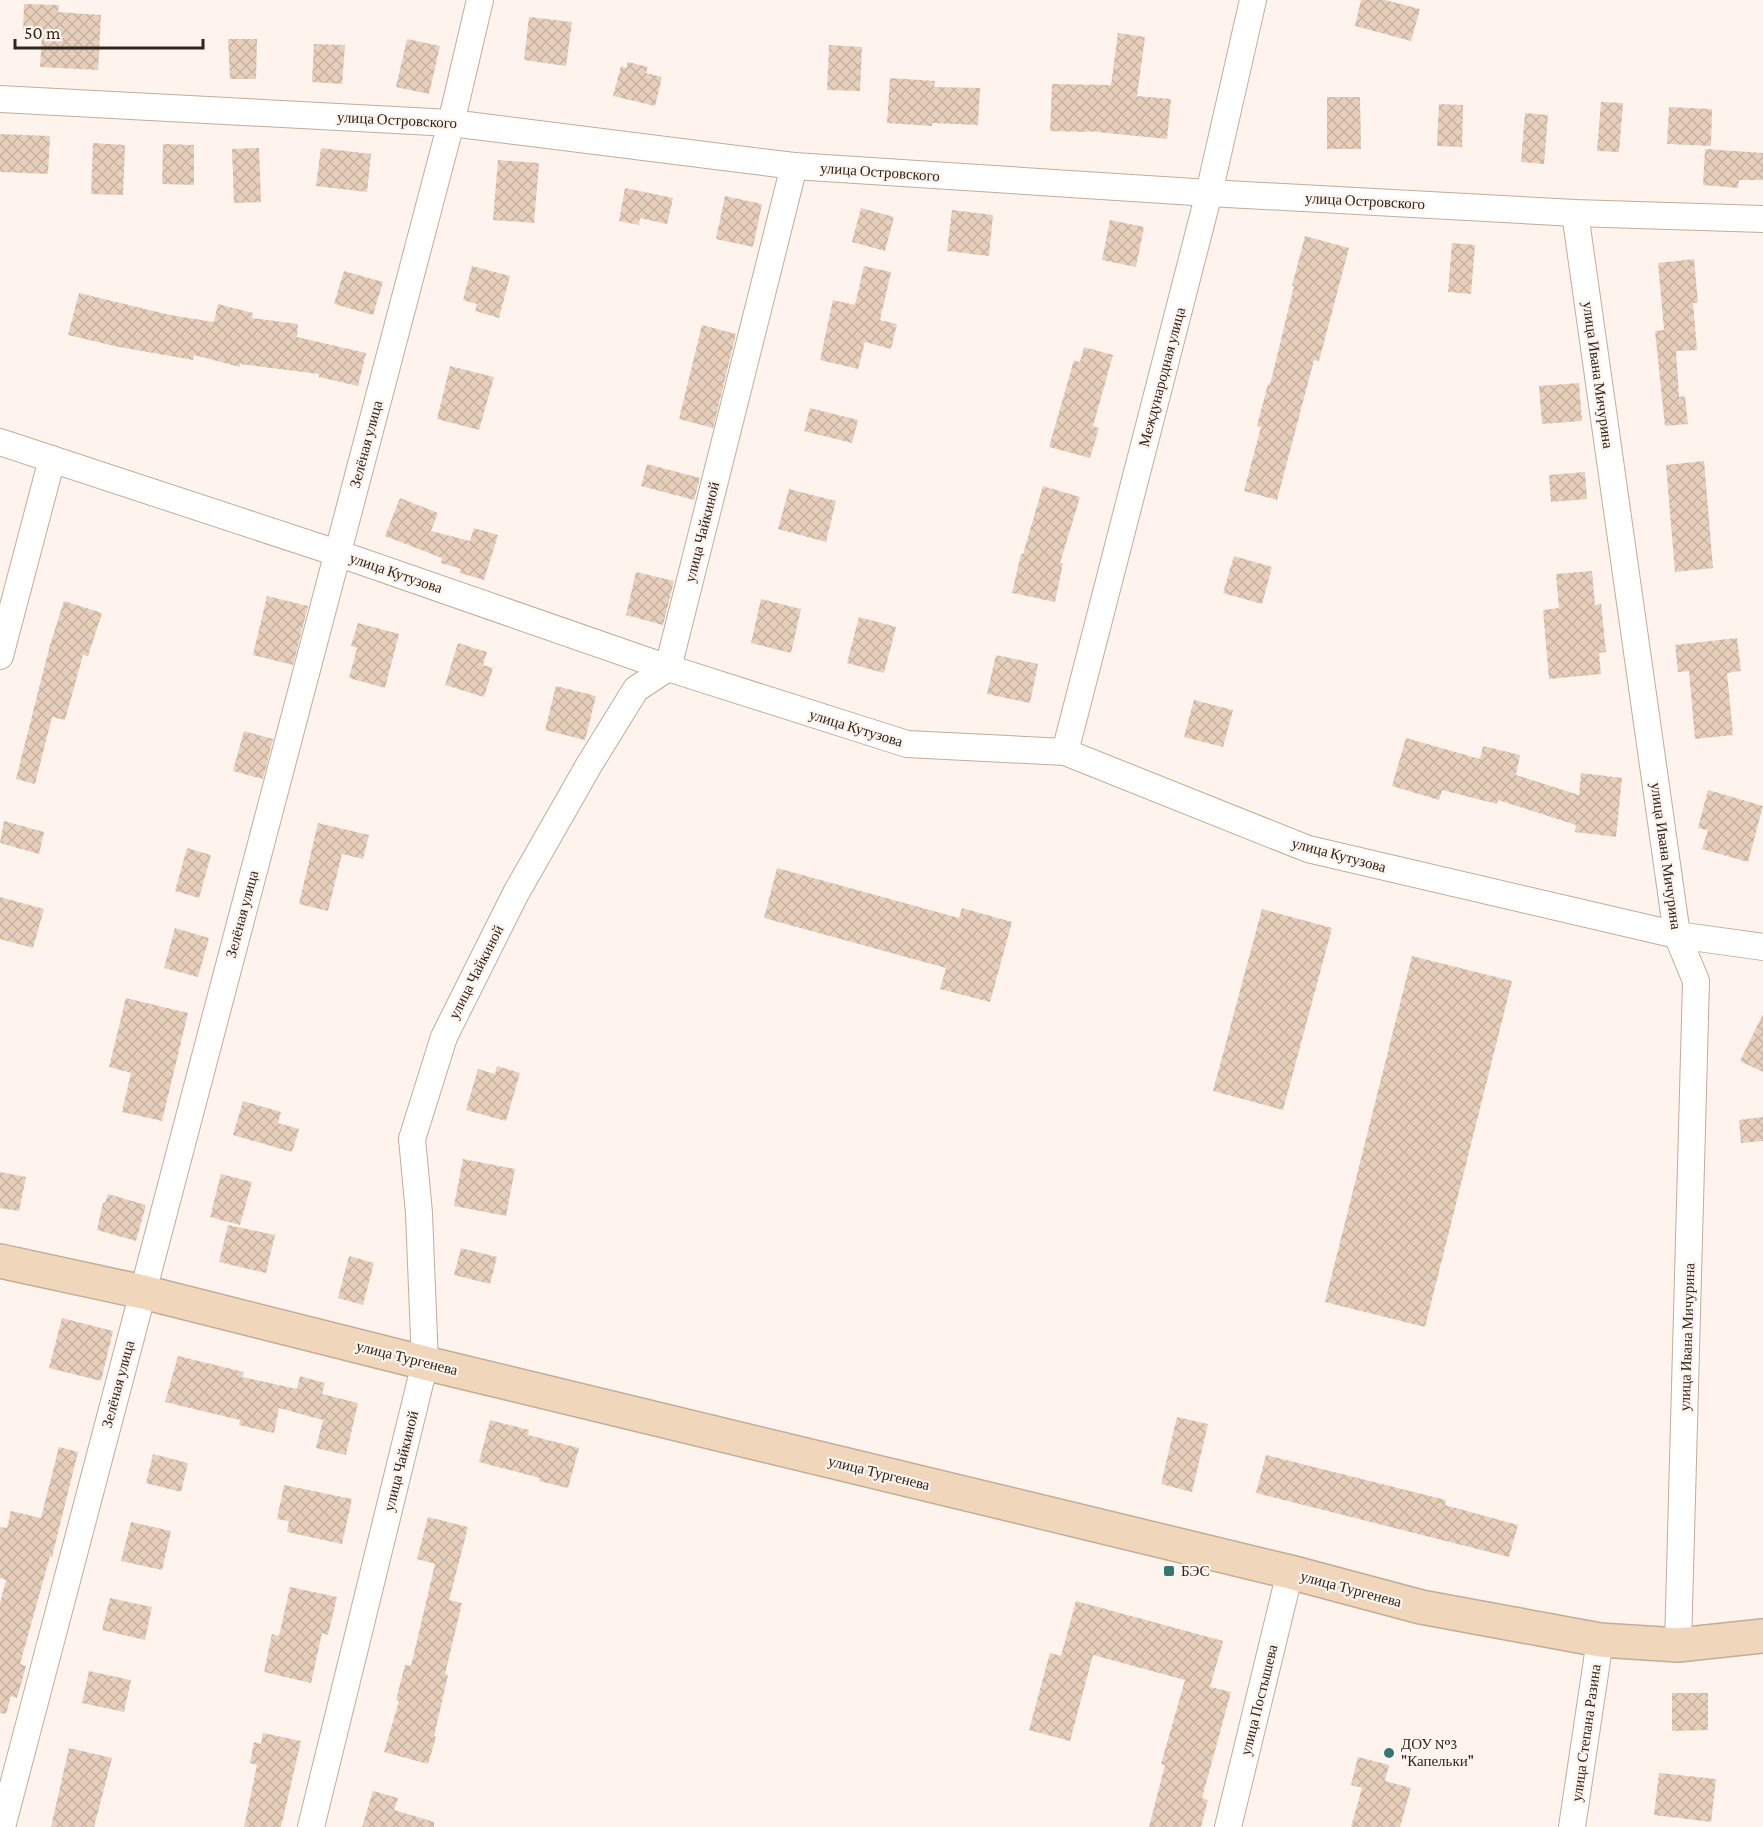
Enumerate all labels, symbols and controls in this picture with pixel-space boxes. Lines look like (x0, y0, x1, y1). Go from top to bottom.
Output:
scale bar (15, 12, 202, 50)
text: 50 m (24, 23, 61, 43)
street label: улица Островского (337, 109, 457, 131)
street label: улица Островского (820, 160, 940, 184)
street label: улица Островского (1305, 190, 1425, 212)
street label: улица Ивана Мичурина (1580, 300, 1616, 450)
street label: Международная улица (1136, 305, 1188, 448)
street label: Зелёная улица (347, 398, 385, 489)
street label: улица Чайкиной (682, 480, 722, 584)
street label: улица Кутузова (348, 550, 445, 596)
street label: улица Кутузова (807, 706, 905, 750)
street label: улица Ивана Мичурина (1648, 781, 1684, 931)
street label: улица Кутузова (1290, 835, 1388, 875)
street label: Зелёная улица (223, 868, 261, 959)
street label: улица Чайкиной (445, 922, 507, 1022)
street label: улица Ивана Мичурина (1676, 1262, 1698, 1411)
street label: Зелёная улица (99, 1338, 137, 1429)
street label: улица Тургенева (355, 1338, 460, 1378)
street label: улица Чайкиной (381, 1409, 421, 1513)
street label: улица Тургенева (827, 1453, 932, 1493)
place label: БЭС (1181, 1563, 1210, 1579)
marker: БЭС (1162, 1564, 1176, 1578)
street label: улица Тургенева (1299, 1568, 1404, 1610)
street label: улица Постышева (1237, 1643, 1281, 1757)
street label: улица Степана Разина (1568, 1663, 1604, 1803)
place label: ДОУ №3 "Капельки" (1401, 1736, 1474, 1769)
marker: ДОУ №3 "Капельки" (1382, 1746, 1396, 1760)

